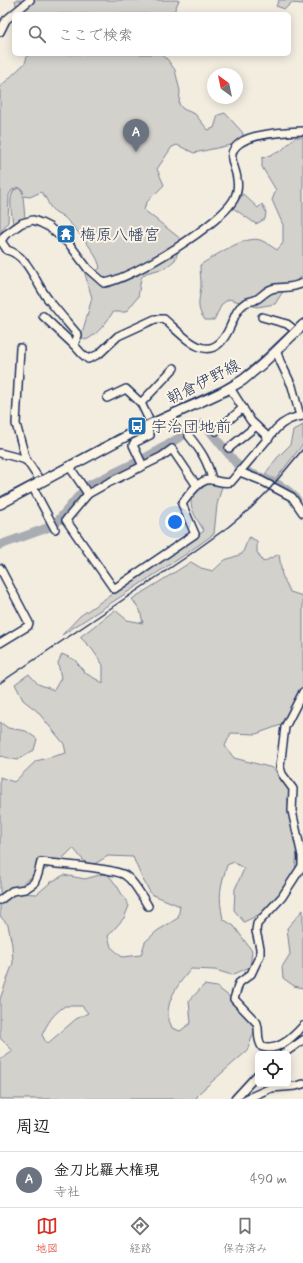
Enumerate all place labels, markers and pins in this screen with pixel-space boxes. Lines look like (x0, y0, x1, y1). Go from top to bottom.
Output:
pin: A (123, 119, 149, 152)
temple icon: 梅原八幡宮 (55, 223, 77, 245)
place label: 梅原八幡宮 (80, 225, 160, 246)
bus stop icon: 宇治団地前 (126, 415, 148, 437)
place label: 宇治団地前 (151, 417, 231, 438)

